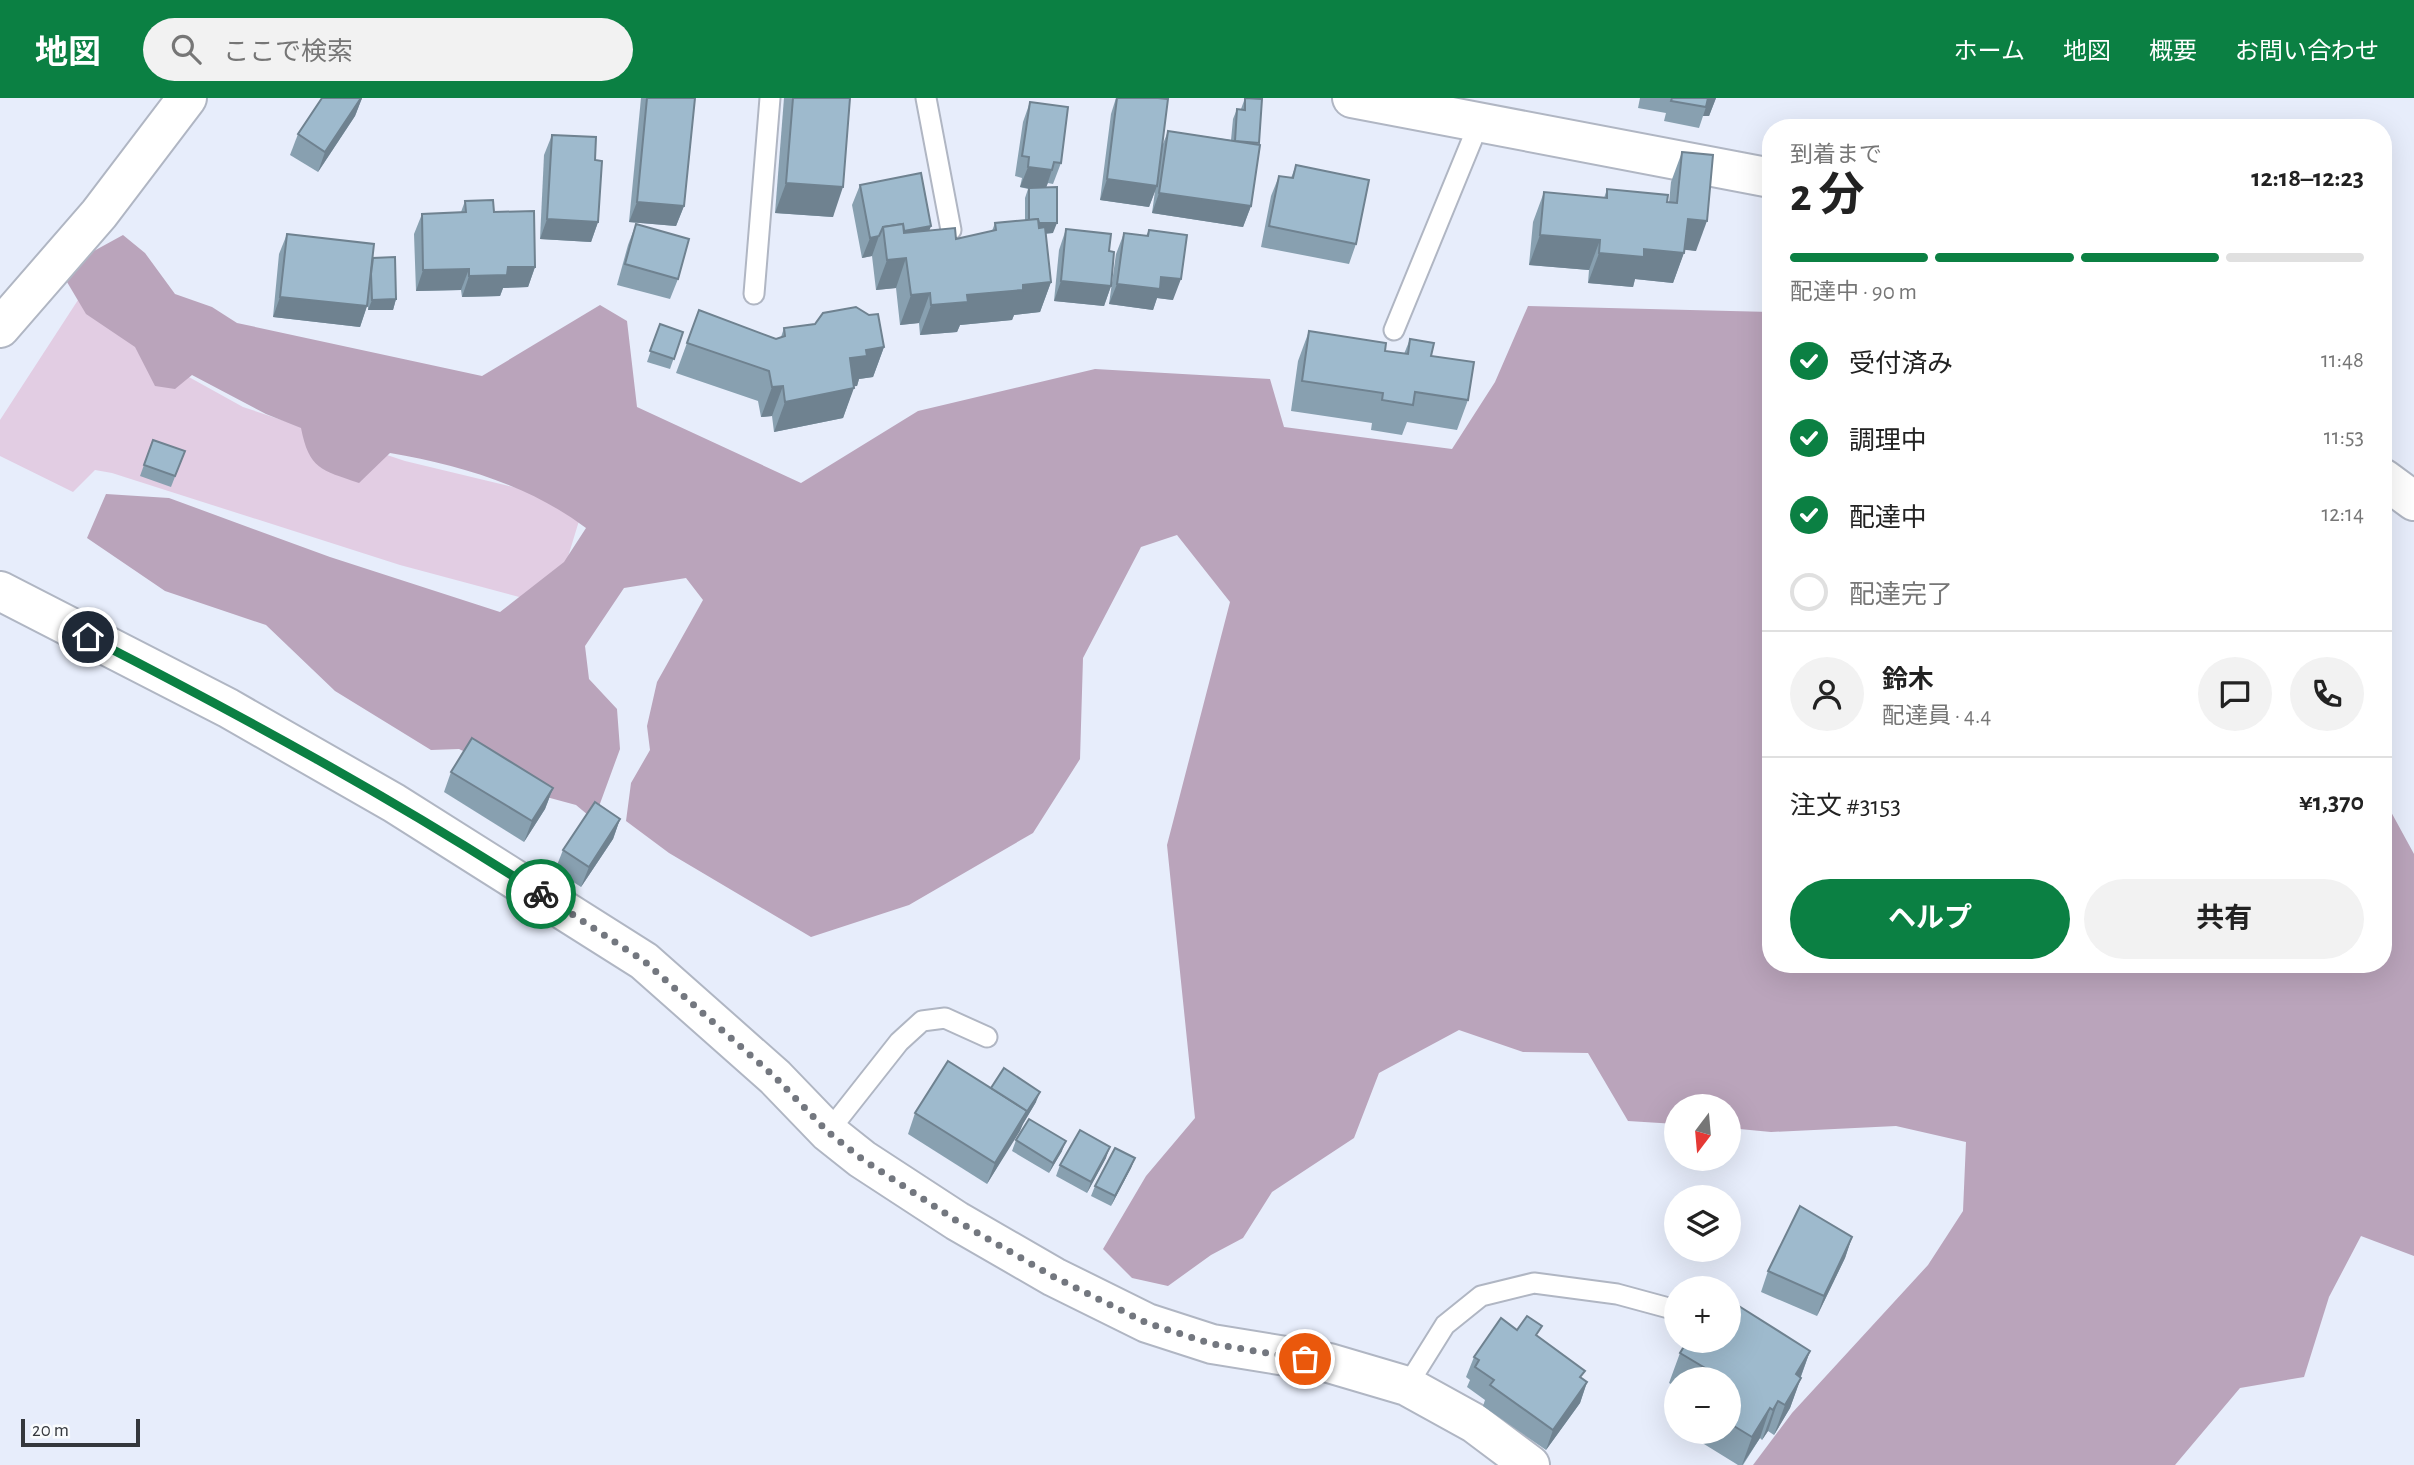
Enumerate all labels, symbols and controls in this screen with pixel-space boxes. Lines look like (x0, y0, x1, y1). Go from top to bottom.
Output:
search box (143, 18, 633, 81)
icon: search (167, 30, 205, 68)
text: 地図 (35, 37, 101, 70)
text: ここで検索 (223, 39, 353, 65)
text: ホーム (1954, 40, 2025, 64)
text: 地図 (2063, 40, 2111, 64)
text: 概要 (2149, 40, 2197, 64)
text: お問い合わせ (2235, 40, 2379, 64)
text: 到着まで (1790, 144, 1882, 167)
text: 12:18–12:23 (2251, 165, 2364, 191)
text: 2 分 (1790, 173, 1865, 219)
text: 配達中 · 90 m (1790, 281, 1917, 304)
icon: check (1790, 342, 1828, 380)
text: 11:48 (2321, 349, 2364, 372)
text: 受付済み (1849, 351, 1953, 377)
icon: check (1790, 419, 1828, 457)
text: 11:53 (2324, 426, 2364, 449)
text: 調理中 (1849, 428, 1927, 454)
icon: check (1790, 496, 1828, 534)
text: 12:14 (2321, 503, 2364, 526)
text: 配達中 (1849, 505, 1927, 531)
text: 配達完了 (1849, 582, 1953, 608)
pin (58, 607, 118, 667)
icon: home (69, 618, 107, 656)
button: person (1790, 657, 1864, 731)
button: chat (2198, 657, 2272, 731)
button: phone (2290, 657, 2364, 731)
text: 鈴木 (1882, 667, 1934, 693)
text: 配達員 · 4.4 (1882, 705, 1991, 728)
text: ¥1,370 (2299, 789, 2364, 815)
text: 注文 #3153 (1790, 793, 1901, 819)
courier (506, 859, 576, 929)
icon: bike (522, 875, 560, 913)
button: ヘルプ (1790, 879, 2070, 959)
button: 共有 (2084, 879, 2364, 959)
north arrow (1664, 1094, 1741, 1171)
map controls (1664, 1094, 1741, 1444)
button: layers (1664, 1185, 1741, 1262)
button: + (1664, 1276, 1741, 1353)
pin (1275, 1329, 1335, 1389)
icon: bag (1286, 1340, 1324, 1378)
button: − (1664, 1367, 1741, 1444)
scale bar (21, 1416, 140, 1448)
text: 20 m (32, 1421, 69, 1440)

